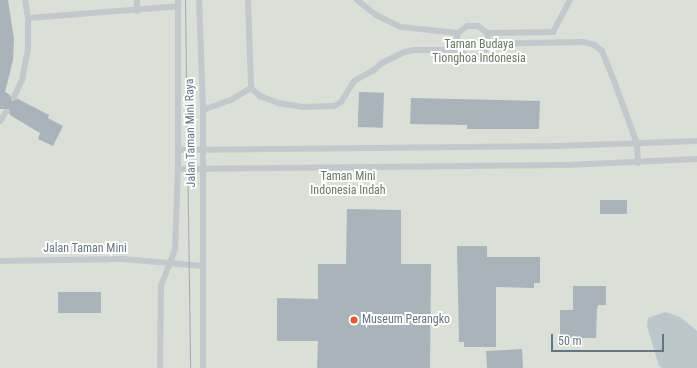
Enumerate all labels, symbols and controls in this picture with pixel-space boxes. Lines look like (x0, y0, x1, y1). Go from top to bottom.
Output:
park label: Taman Budaya Tionghoa Indonesia (432, 38, 526, 66)
street label: Jalan Taman Mini Raya (183, 78, 199, 188)
park label: Taman Mini Indonesia Indah (310, 170, 386, 198)
street label: Jalan Taman Mini (43, 242, 127, 256)
place label: Museum Perangko (362, 313, 450, 327)
marker: Museum Perangko (349, 315, 359, 325)
scale bar (553, 326, 666, 352)
text: 50 m (558, 334, 582, 348)

